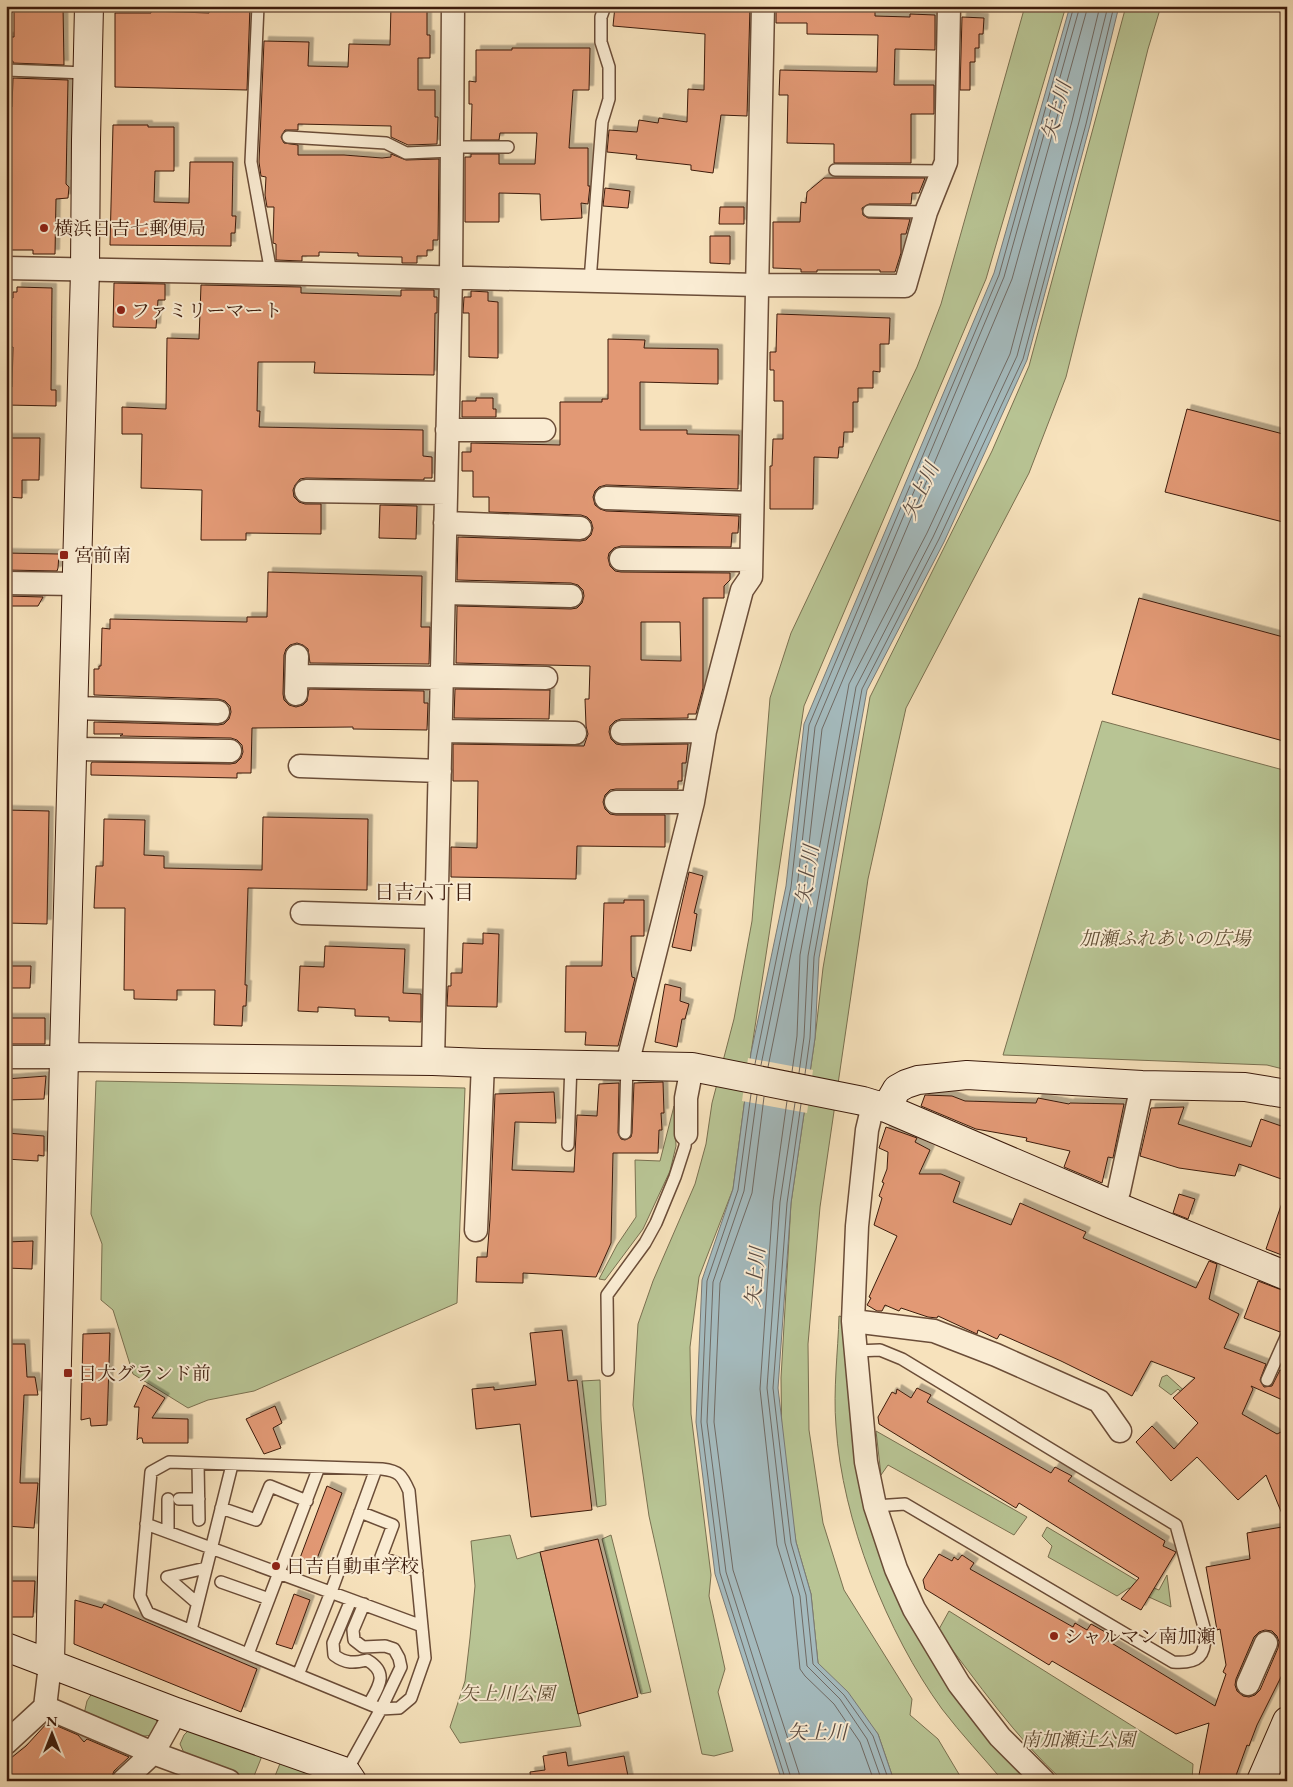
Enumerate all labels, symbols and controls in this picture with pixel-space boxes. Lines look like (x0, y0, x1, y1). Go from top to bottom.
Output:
water label: 矢上川 (1035, 77, 1077, 143)
place label: 横浜日吉七郵便局 (54, 216, 206, 241)
marker: 横浜日吉七郵便局 (38, 222, 50, 234)
place label: ファミリーマート (131, 298, 283, 323)
marker: ファミリーマート (115, 304, 127, 316)
water label: 矢上川 (896, 457, 945, 524)
place label: 宮前南 (74, 543, 131, 568)
marker: 宮前南 (58, 549, 70, 561)
water label: 矢上川 (790, 842, 824, 907)
district label: 日吉六丁目 (374, 879, 474, 905)
park label: 加瀬ふれあいの広場 (1079, 926, 1252, 951)
water label: 矢上川 (739, 1244, 771, 1308)
place label: 日大グランド前 (78, 1361, 211, 1386)
marker: 日大グランド前 (62, 1367, 74, 1379)
place label: 日吉自動車学校 (286, 1554, 419, 1579)
marker: 日吉自動車学校 (270, 1560, 282, 1572)
place label: シャルマン南加瀬 (1064, 1624, 1216, 1649)
marker: シャルマン南加瀬 (1048, 1630, 1060, 1642)
park label: 矢上川公園 (459, 1681, 557, 1706)
north arrow (28, 1710, 78, 1760)
text: N (46, 1712, 58, 1730)
water label: 矢上川 (787, 1719, 849, 1745)
park label: 南加瀬辻公園 (1021, 1727, 1138, 1752)

